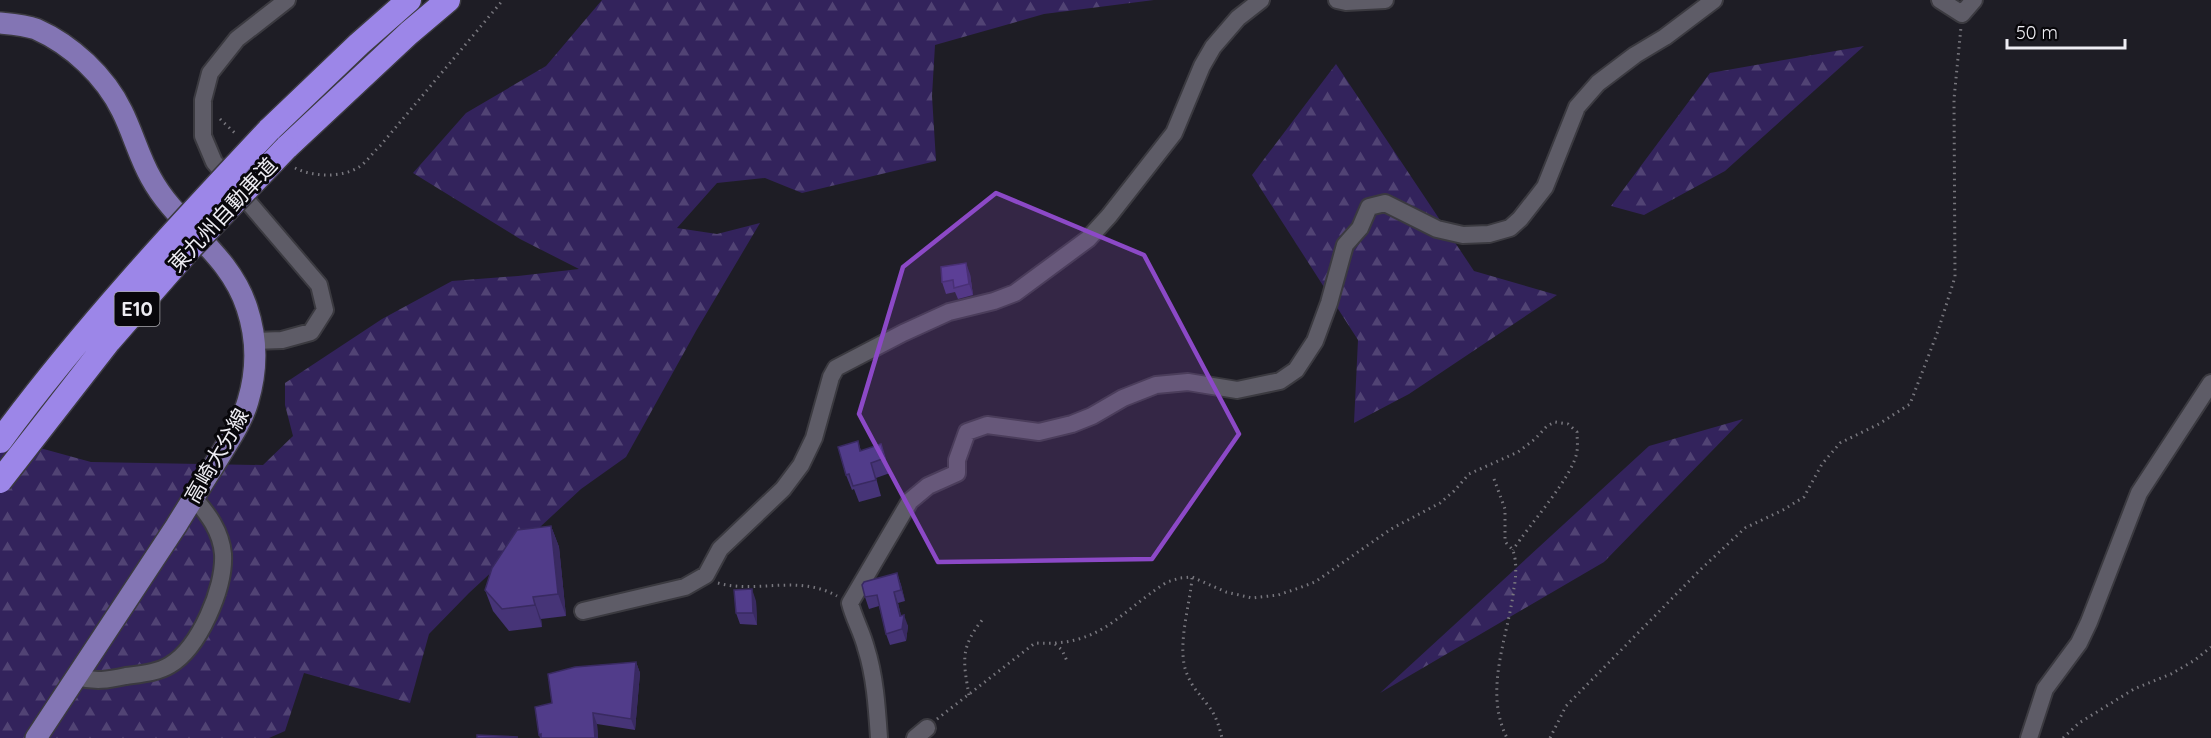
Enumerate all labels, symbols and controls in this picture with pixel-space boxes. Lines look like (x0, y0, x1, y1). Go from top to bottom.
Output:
scale bar (2007, 12, 2126, 50)
text: 50 m (2016, 21, 2058, 44)
street label: 東九州自動車道 (163, 152, 282, 277)
road number: E10 (114, 292, 160, 326)
street label: 高崎大分線 (179, 404, 254, 507)

